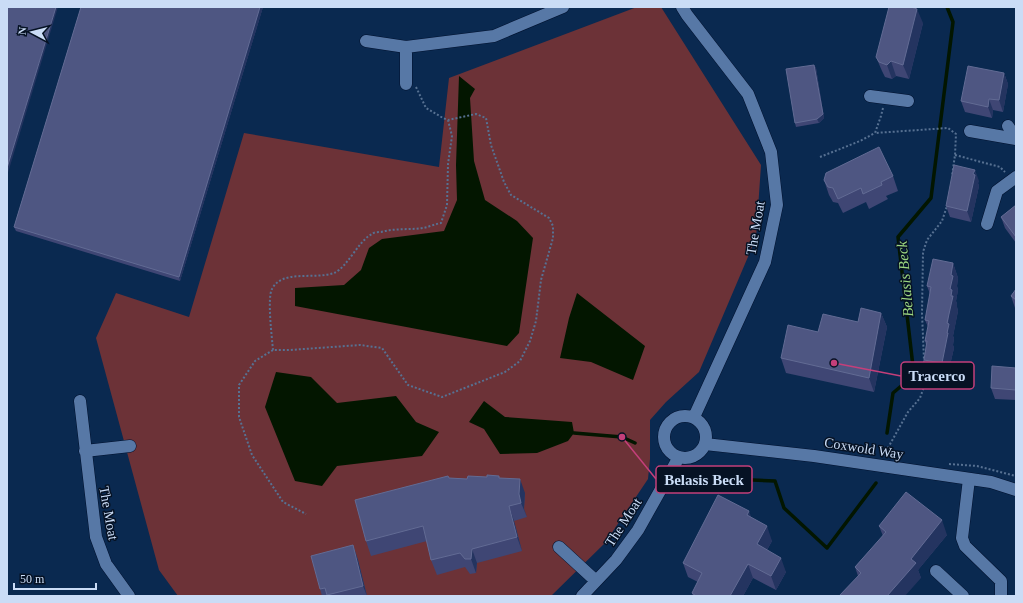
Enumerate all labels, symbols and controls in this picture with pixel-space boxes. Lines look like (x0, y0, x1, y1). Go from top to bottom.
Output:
north arrow (12, 12, 52, 52)
text: N (16, 26, 29, 35)
street label: The Moat (743, 200, 768, 256)
water label: Belasis Beck (894, 240, 916, 318)
callout: Tracerco (901, 362, 974, 389)
text: Tracerco (909, 368, 965, 384)
street label: Coxwold Way (823, 435, 905, 462)
callout: Belasis Beck (656, 466, 752, 493)
text: Belasis Beck (664, 472, 744, 488)
street label: The Moat (96, 485, 121, 541)
street label: The Moat (602, 495, 645, 549)
scale bar (14, 565, 96, 591)
text: 50 m (20, 572, 45, 586)

